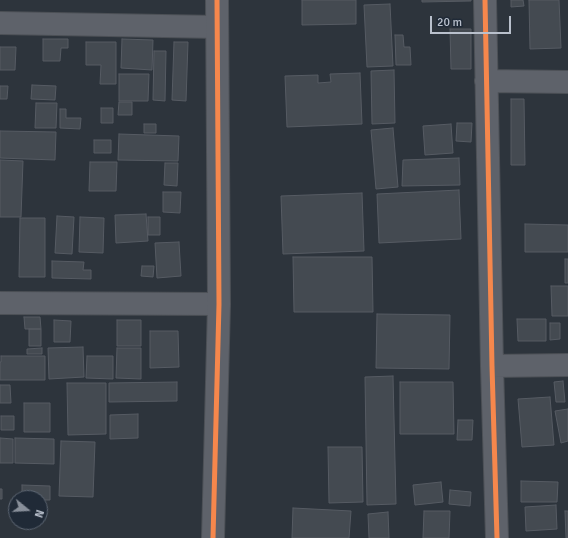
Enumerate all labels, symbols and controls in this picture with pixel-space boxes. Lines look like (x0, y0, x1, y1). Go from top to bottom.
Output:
scale bar (432, 8, 513, 34)
text: 20 m (437, 15, 462, 30)
north arrow (8, 490, 48, 530)
text: N (32, 508, 46, 519)

